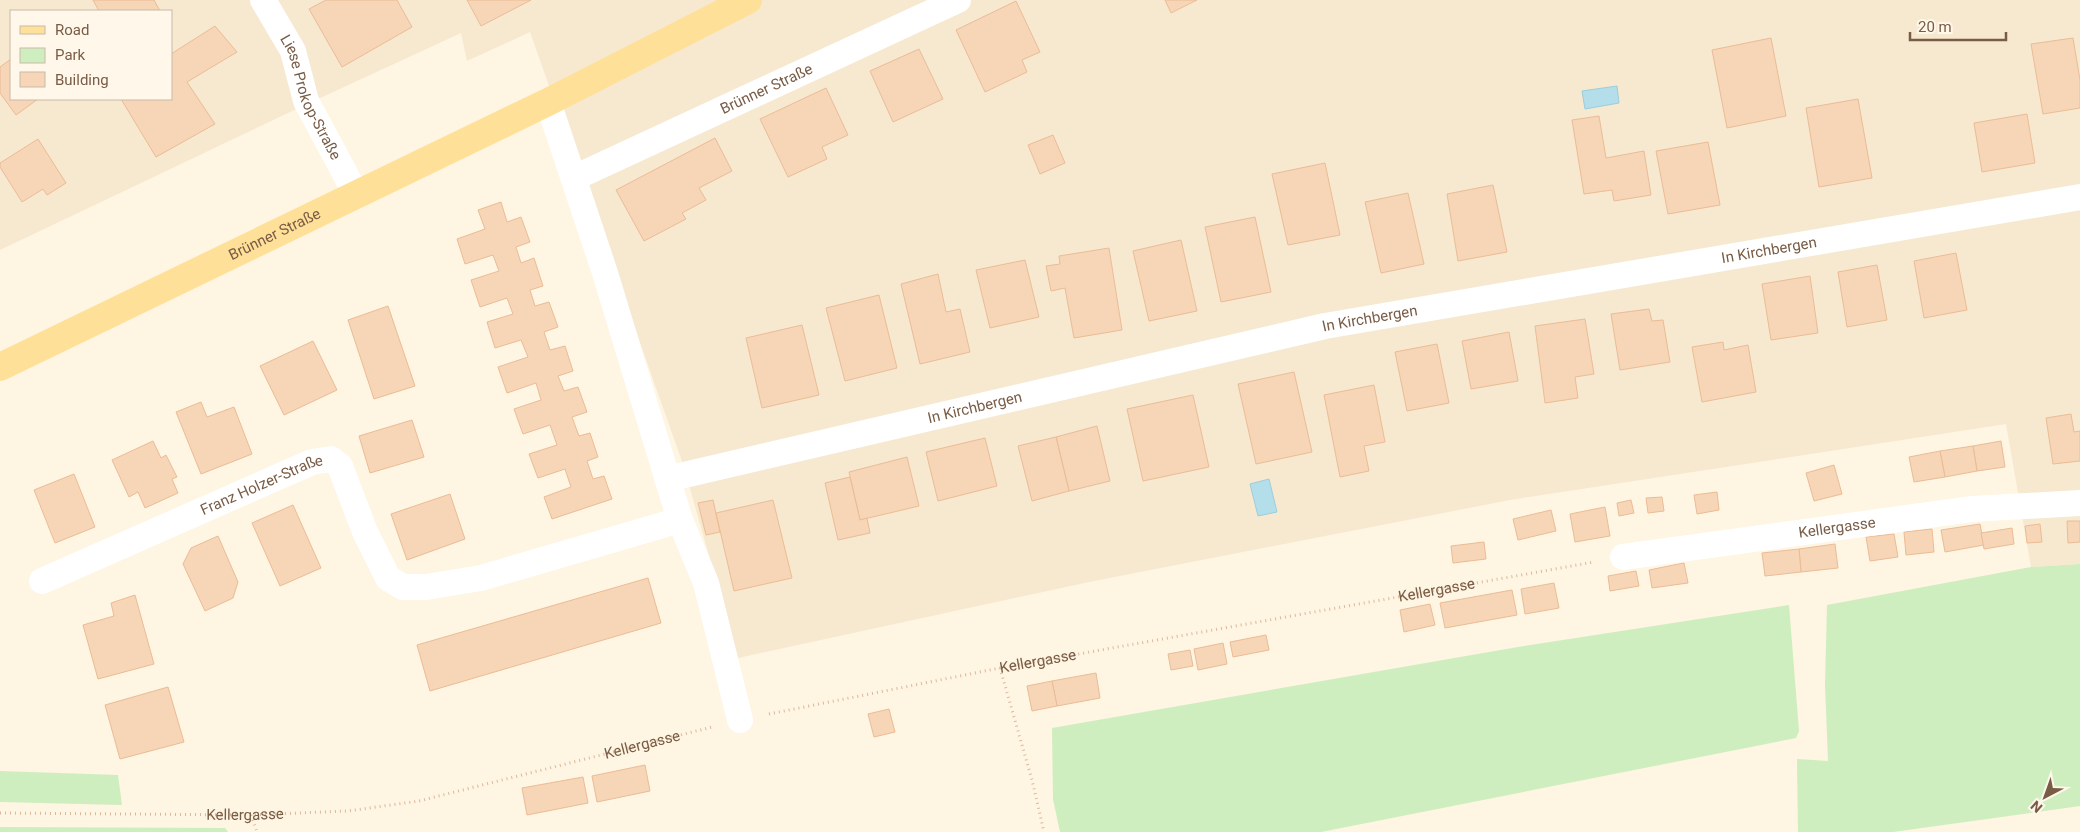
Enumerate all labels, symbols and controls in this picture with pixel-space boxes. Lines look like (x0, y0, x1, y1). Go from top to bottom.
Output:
legend (10, 10, 172, 100)
scale bar (1910, 10, 2006, 42)
text: 20 m (1918, 18, 1952, 36)
text: Road (55, 21, 89, 39)
street label: Liese Prokop-Straße (276, 31, 345, 163)
text: Park (55, 46, 86, 64)
street label: Brünner Straße (717, 60, 815, 118)
text: Building (55, 71, 109, 89)
street label: Brünner Straße (226, 204, 323, 264)
street label: In Kirchbergen (1720, 233, 1818, 267)
street label: In Kirchbergen (1320, 301, 1419, 335)
street label: In Kirchbergen (926, 388, 1024, 427)
street label: Franz Holzer-Straße (198, 451, 324, 519)
street label: Kellergasse (1797, 513, 1877, 542)
street label: Kellergasse (1397, 574, 1476, 606)
street label: Kellergasse (998, 646, 1078, 677)
street label: Kellergasse (602, 726, 682, 763)
north arrow (2020, 772, 2070, 822)
text: N (2027, 798, 2045, 816)
street label: Kellergasse (206, 805, 284, 824)

